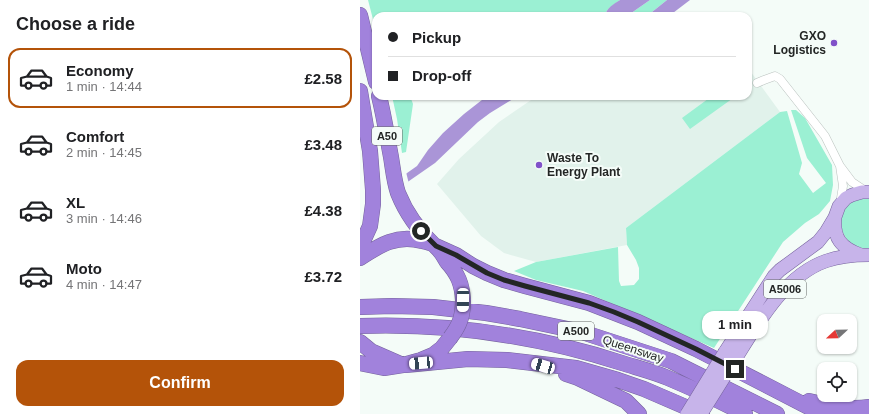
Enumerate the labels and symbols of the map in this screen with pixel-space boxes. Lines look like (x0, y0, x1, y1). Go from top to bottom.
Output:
place label: GXO Logistics (773, 29, 826, 57)
marker: GXO Logistics (829, 38, 839, 48)
road number: A50 (372, 127, 402, 145)
place label: Waste To Energy Plant (547, 151, 620, 179)
marker: Waste To Energy Plant (534, 160, 544, 170)
route start (412, 222, 430, 240)
road number: A5006 (764, 280, 806, 298)
car (457, 288, 469, 312)
callout: 1 min (702, 311, 768, 339)
north arrow (817, 314, 857, 354)
road number: A500 (558, 322, 594, 340)
street label: Queensway (601, 333, 665, 365)
car (409, 356, 433, 370)
car (530, 357, 556, 375)
route end (726, 360, 744, 378)

